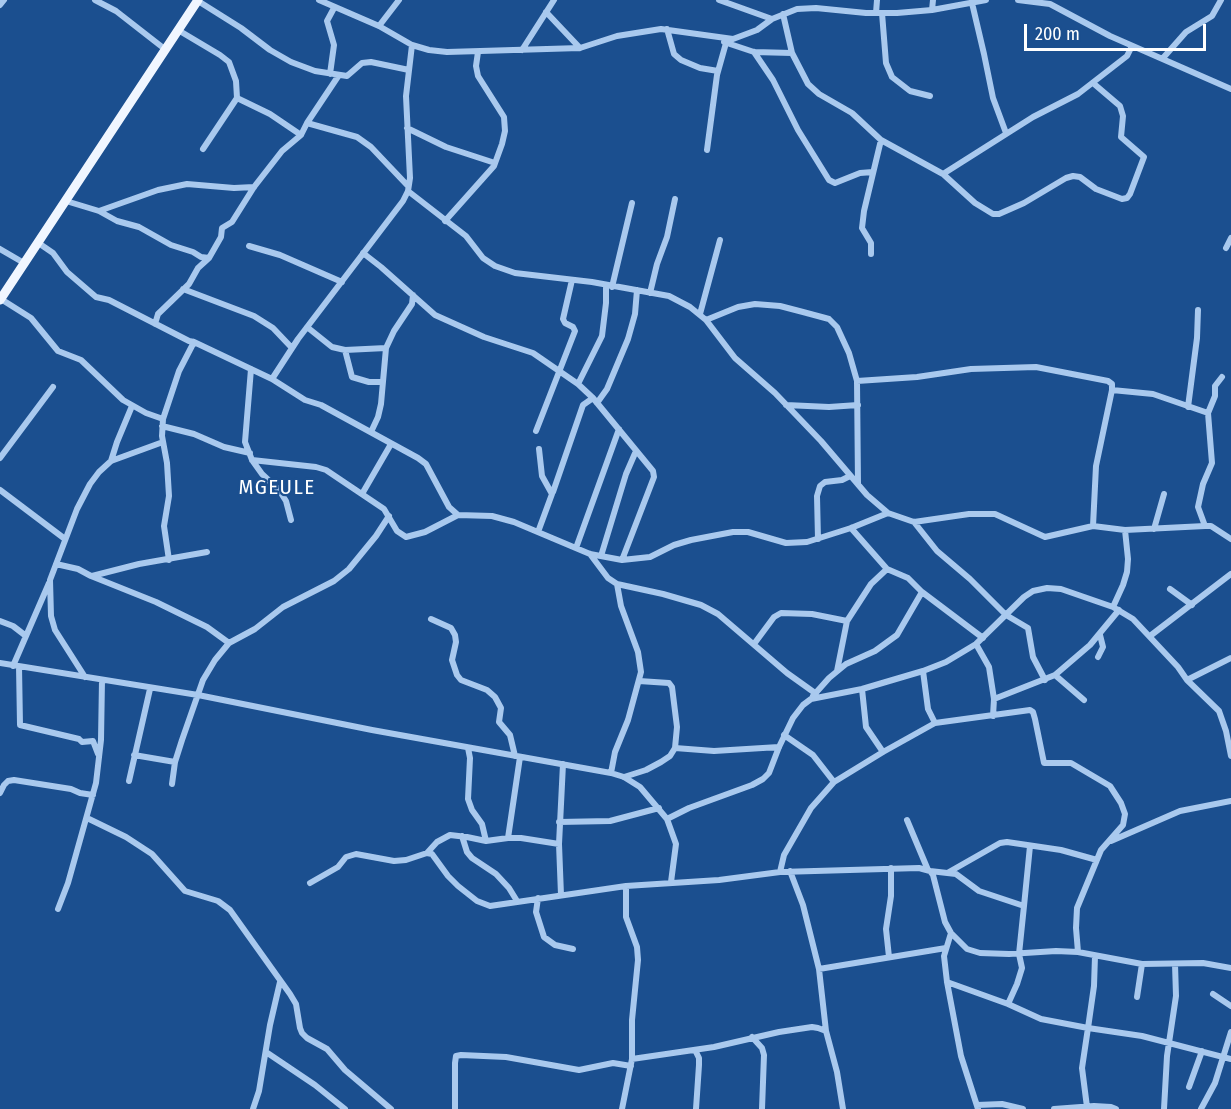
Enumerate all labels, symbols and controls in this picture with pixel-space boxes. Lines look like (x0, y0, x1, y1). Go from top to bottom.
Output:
scale bar (1027, 12, 1208, 50)
text: 200 m (1035, 23, 1080, 45)
district label: MGEULE (238, 475, 316, 501)

